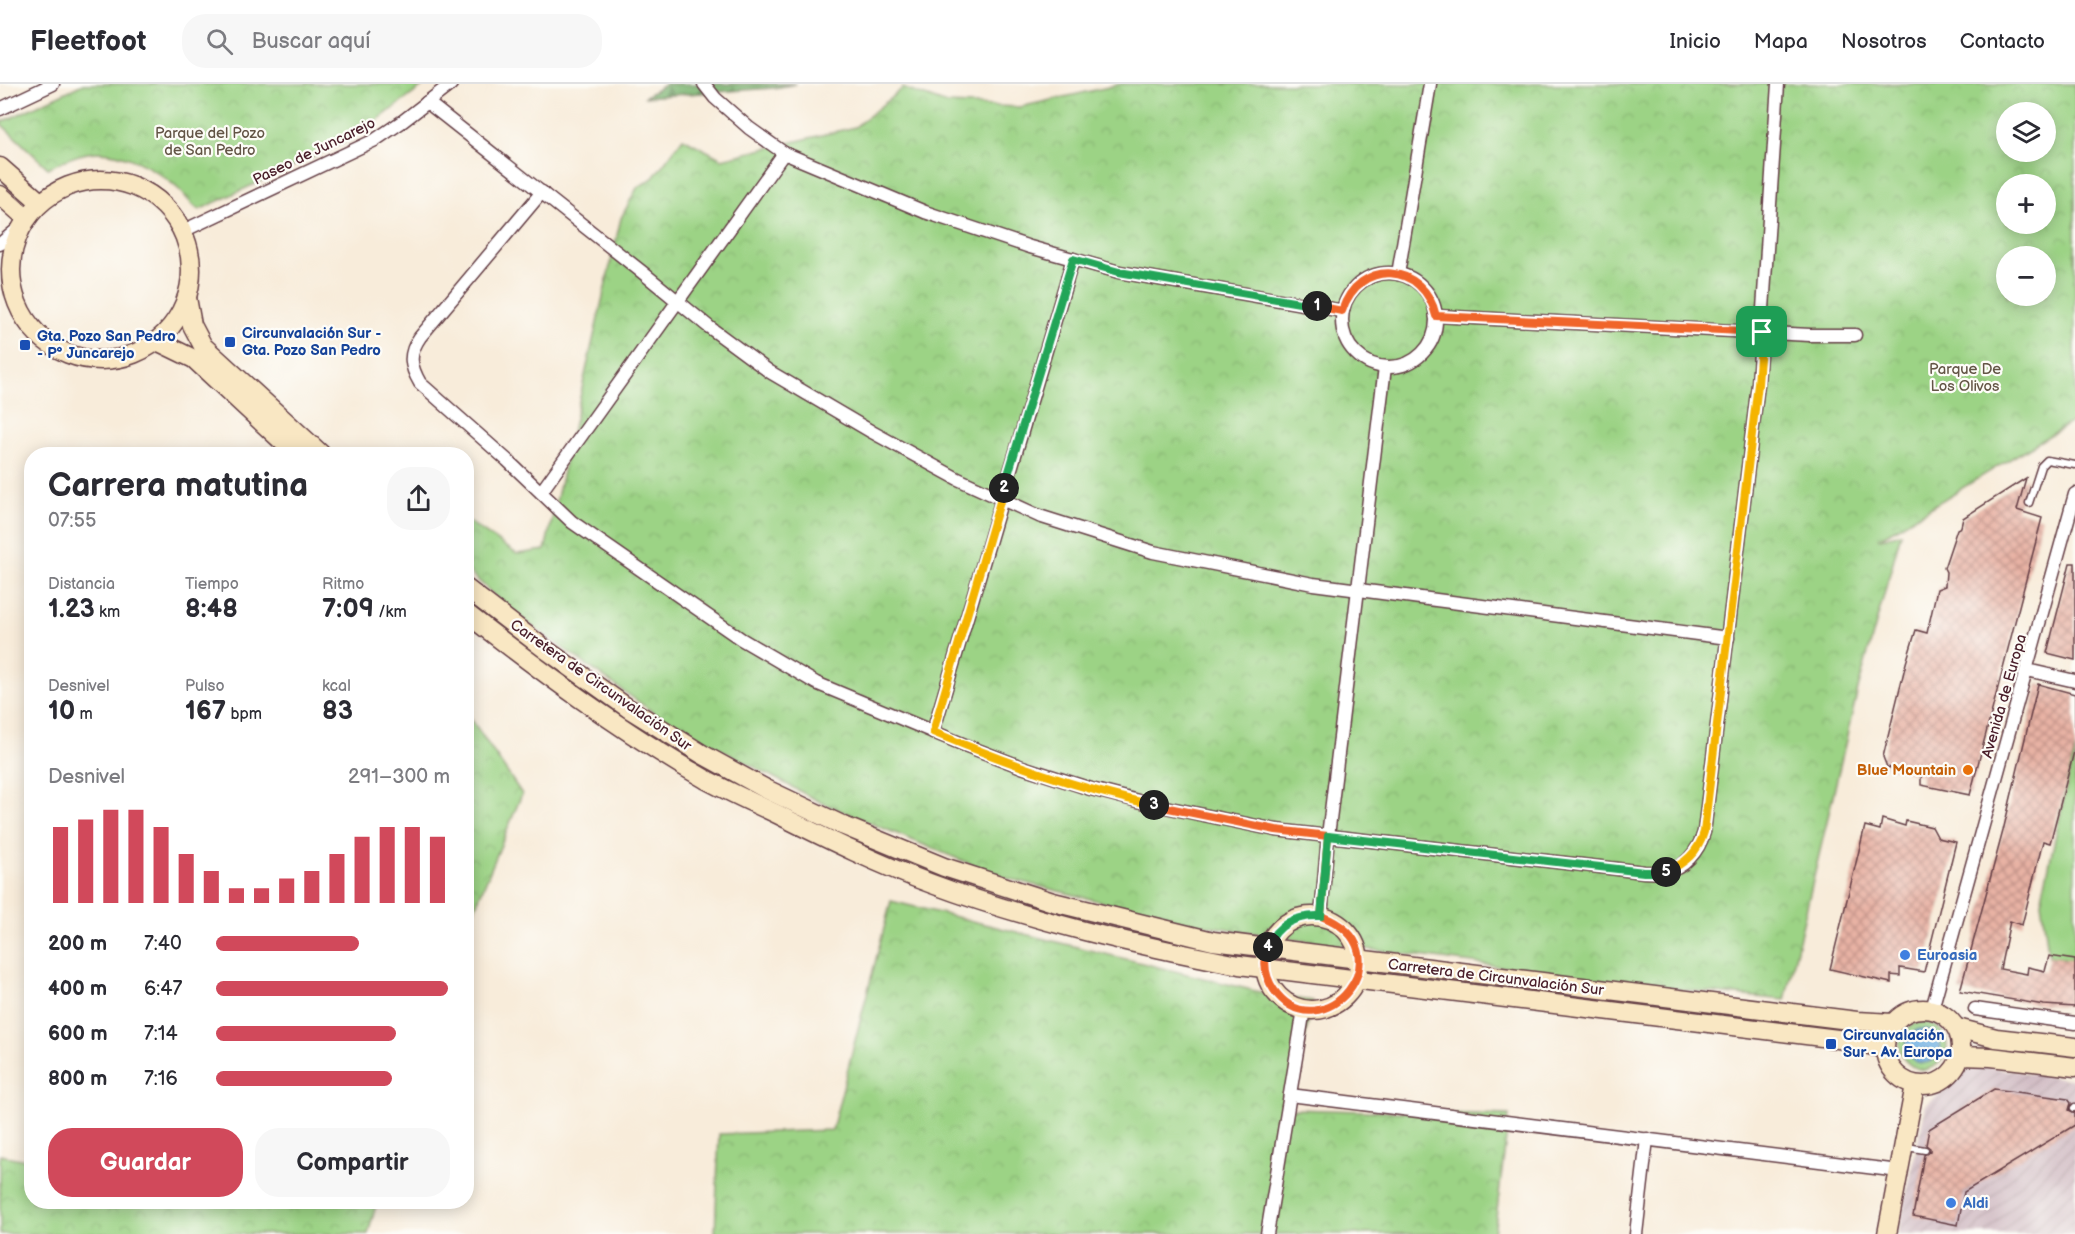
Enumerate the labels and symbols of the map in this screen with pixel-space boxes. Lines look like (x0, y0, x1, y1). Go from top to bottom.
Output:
street label: Paseo de Juncarejo (250, 114, 379, 189)
park label: Parque del Pozo de San Pedro (155, 124, 265, 160)
pin: 1 (1302, 291, 1332, 321)
pin (1736, 306, 1787, 357)
place label: Circunvalación Sur - Gta. Pozo San Pedro (242, 324, 381, 360)
place label: Gta. Pozo San Pedro - Pº Juncarejo (37, 327, 176, 363)
marker: Circunvalación Sur - Gta. Pozo San Pedro (223, 335, 237, 349)
marker: Gta. Pozo San Pedro - Pº Juncarejo (18, 338, 32, 352)
park label: Parque De Los Olivos (1929, 360, 2001, 396)
pin: 2 (989, 473, 1019, 503)
street label: Carretera de Circunvalación Sur (506, 615, 696, 756)
street label: Avenida de Europa (1978, 632, 2031, 760)
place label: Blue Mountain (1857, 761, 1956, 780)
marker: Blue Mountain (1961, 763, 1975, 777)
pin: 3 (1139, 790, 1169, 820)
pin: 5 (1651, 857, 1681, 887)
pin: 4 (1253, 932, 1283, 962)
place label: Euroasia (1917, 946, 1977, 965)
marker: Euroasia (1898, 948, 1912, 962)
street label: Carretera de Circunvalación Sur (1387, 955, 1605, 1000)
place label: Circunvalación Sur - Av. Europa (1843, 1026, 1952, 1062)
marker: Circunvalación Sur - Av. Europa (1824, 1037, 1838, 1051)
place label: Aldi (1962, 1194, 1988, 1213)
marker: Aldi (1944, 1196, 1958, 1210)

